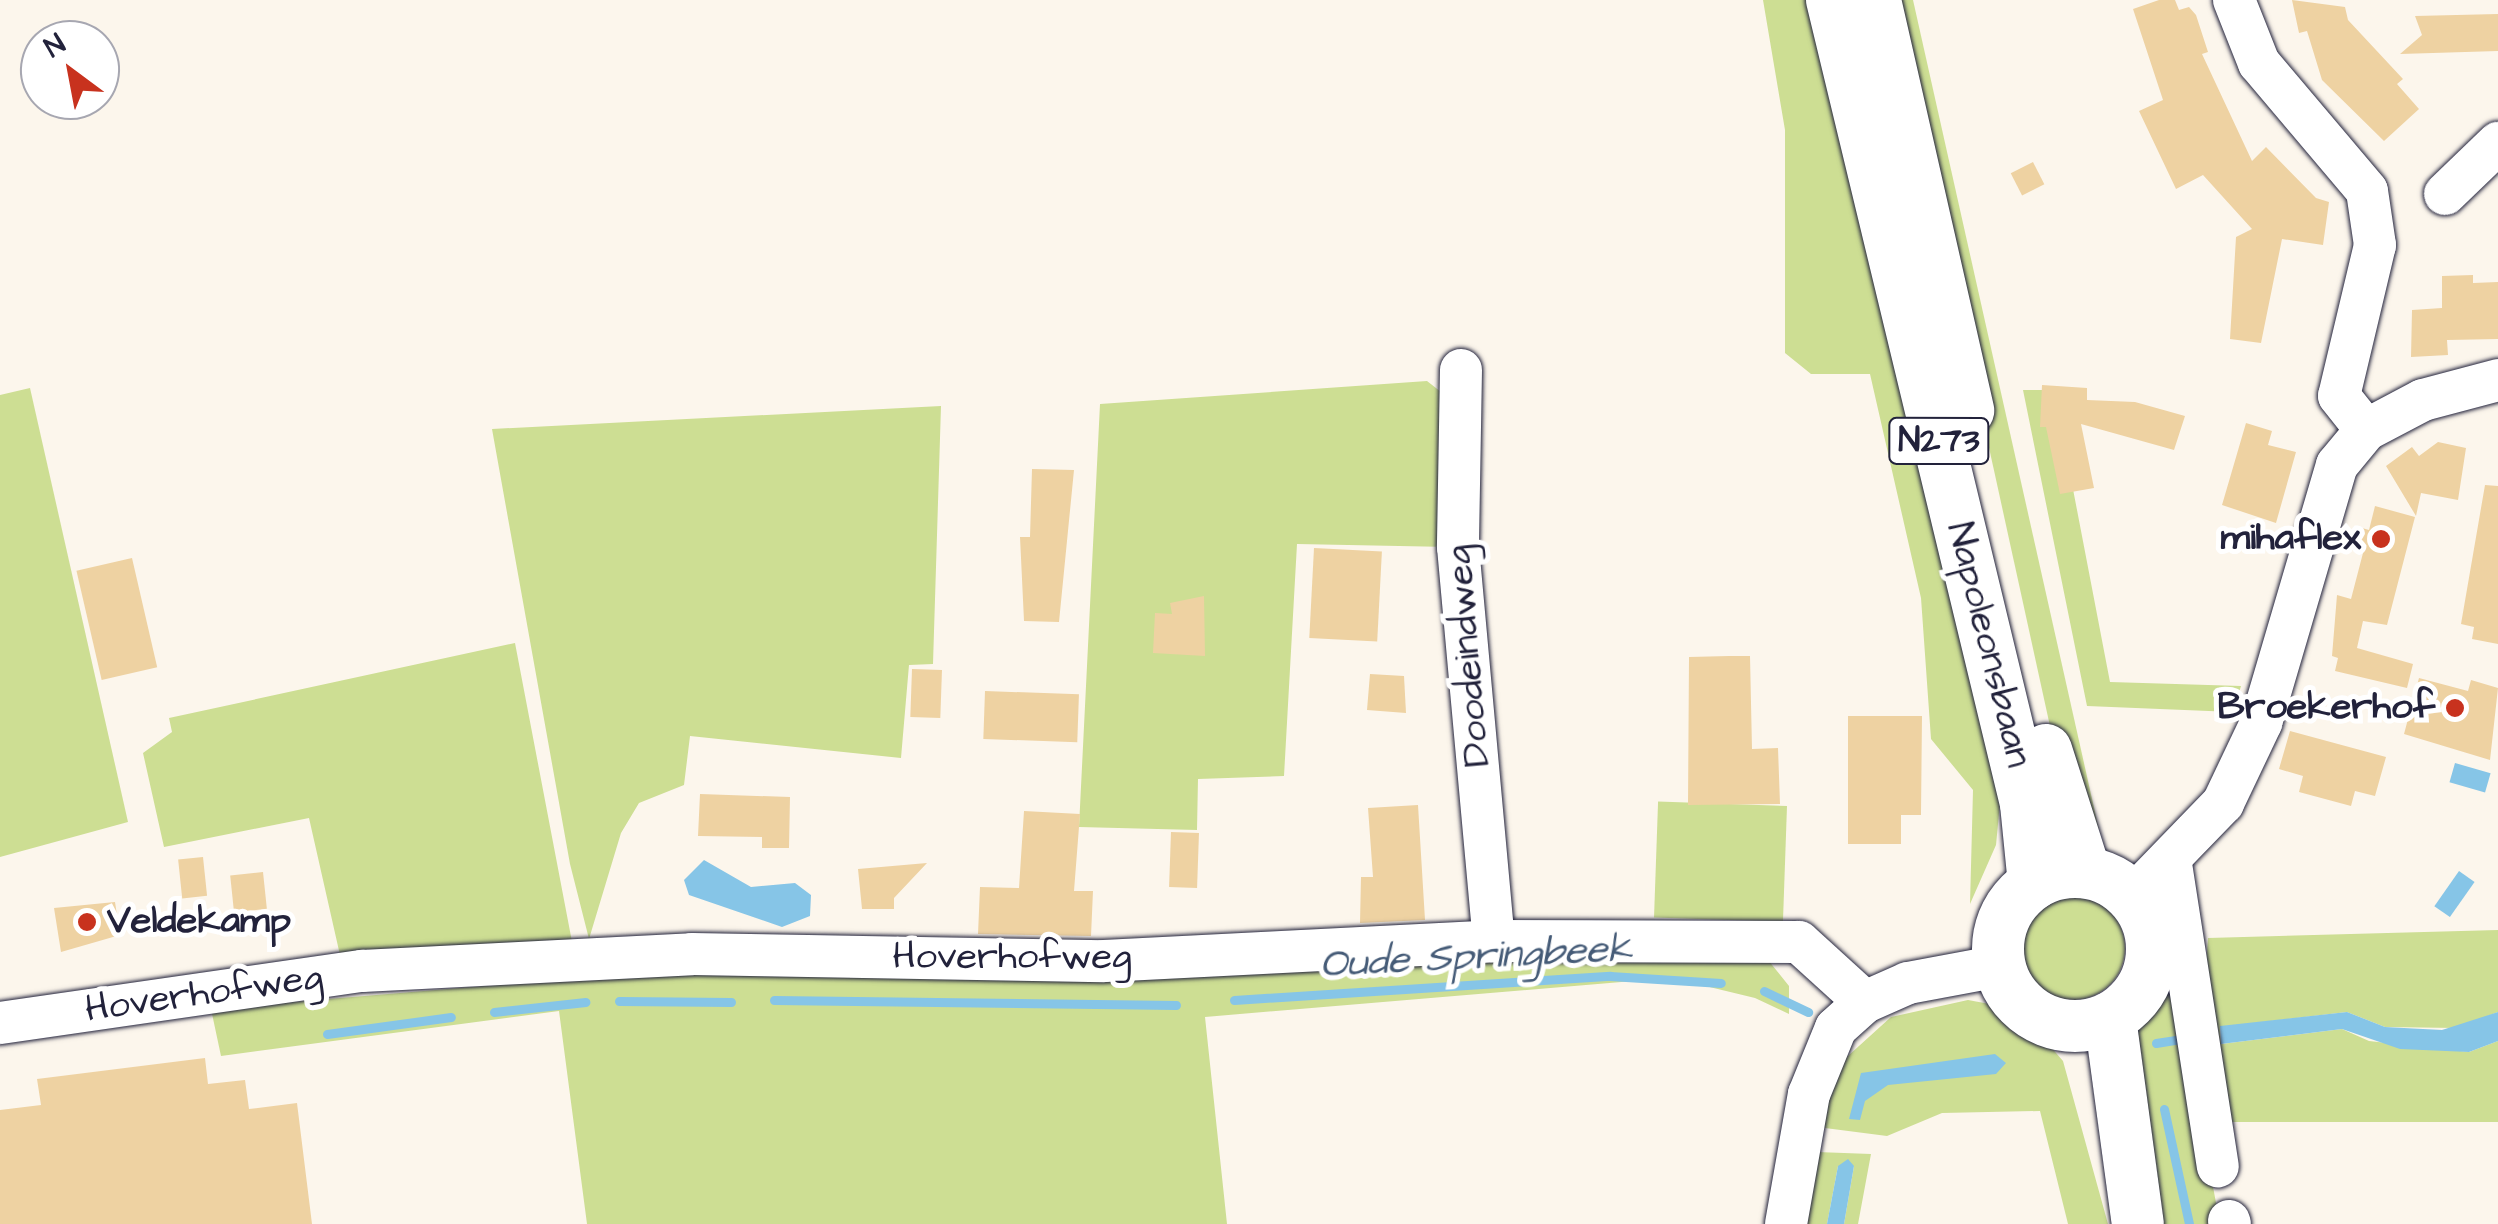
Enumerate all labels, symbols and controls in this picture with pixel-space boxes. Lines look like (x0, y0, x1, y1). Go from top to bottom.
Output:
north arrow (20, 20, 120, 120)
text: N (37, 25, 73, 67)
road number: N273 (1886, 411, 1992, 471)
place label: mihaflex (2221, 516, 2361, 562)
street label: Napoleonsbaan (1936, 518, 2040, 772)
marker: mihaflex (2370, 528, 2392, 550)
street label: Doodeindweg (1437, 543, 1501, 769)
place label: Broekerhof (2217, 685, 2435, 731)
marker: Broekerhof (2444, 697, 2466, 719)
place label: Veldekamp (107, 899, 291, 945)
marker: Veldekamp (76, 911, 98, 933)
water label: Oude Springbeek (1319, 925, 1633, 989)
street label: Hoverhofweg (892, 935, 1132, 981)
street label: Hoverhofweg (82, 955, 326, 1033)

